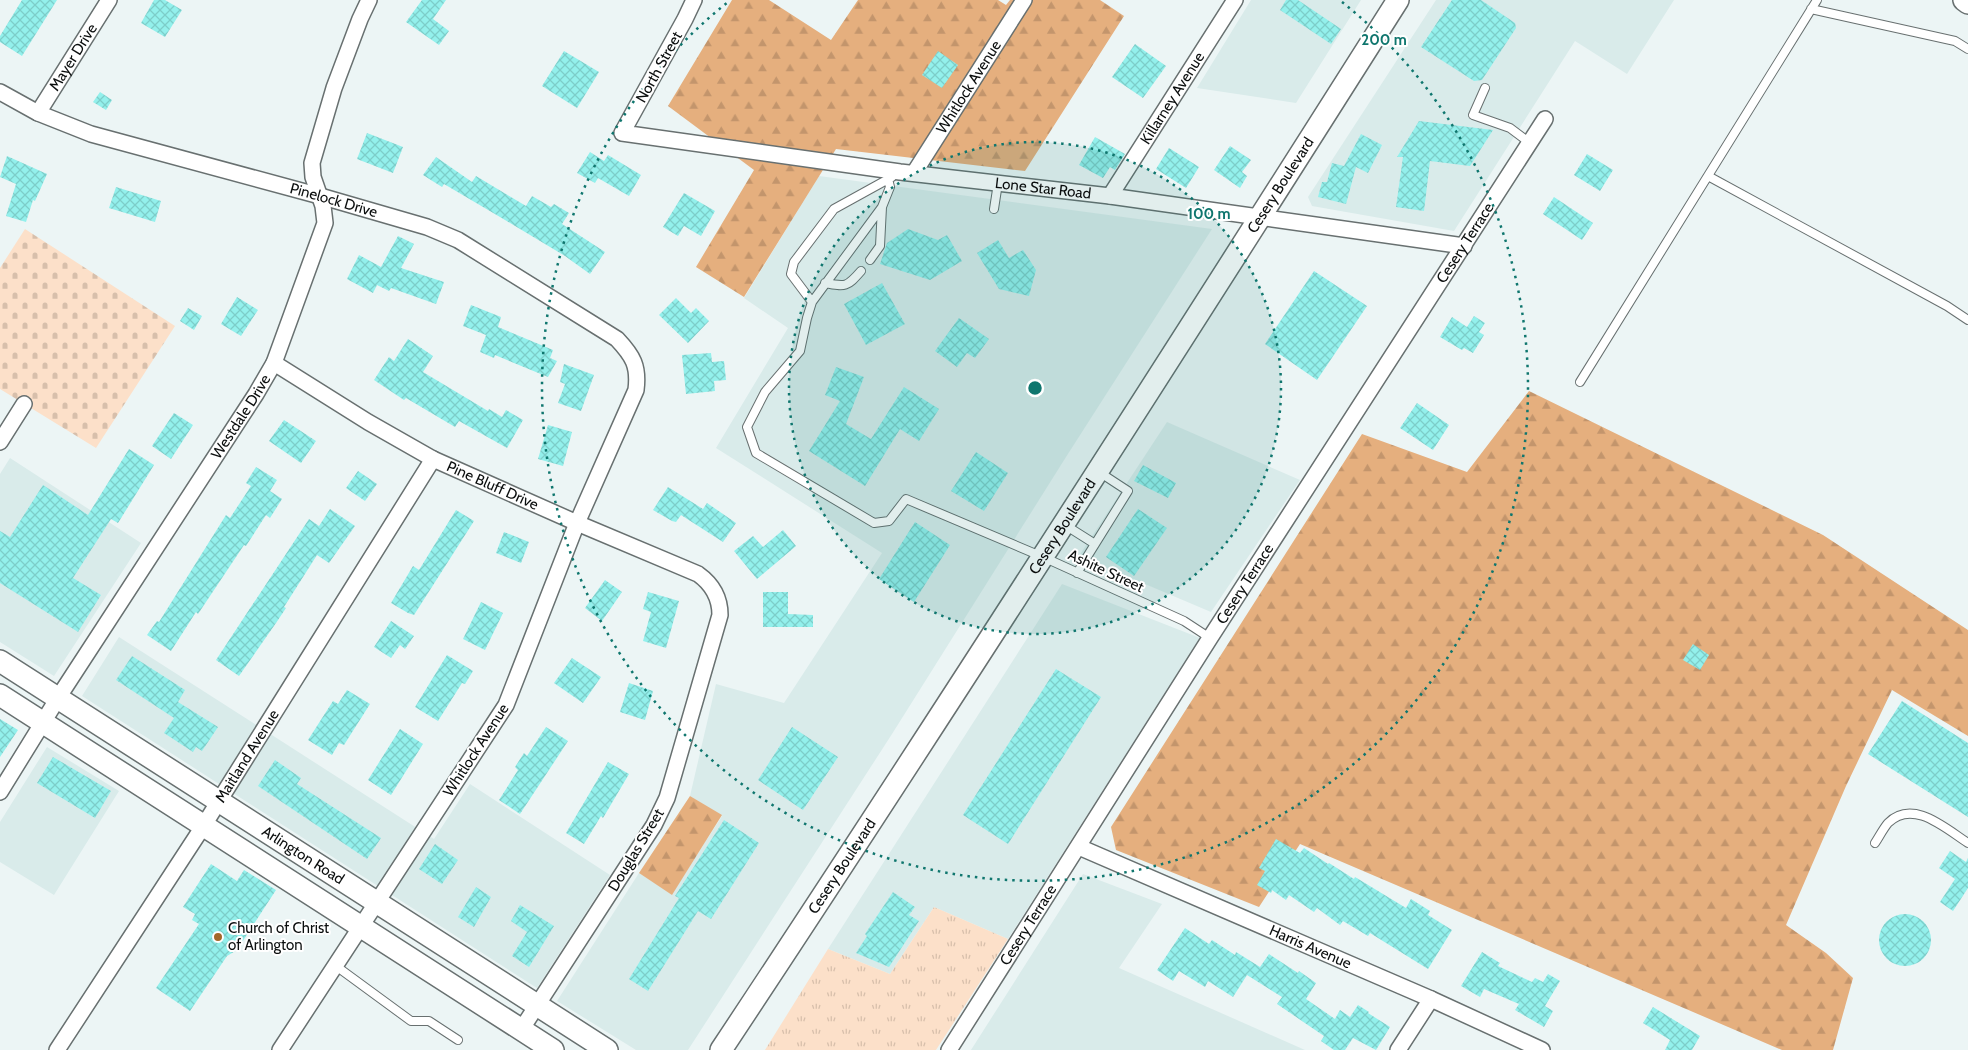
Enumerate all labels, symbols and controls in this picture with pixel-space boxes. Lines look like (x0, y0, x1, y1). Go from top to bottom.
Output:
street label: Mayer Drive (45, 20, 101, 94)
street label: North Street (632, 28, 686, 106)
text: 200 m (1361, 31, 1407, 49)
street label: Whitlock Avenue (932, 37, 1005, 137)
street label: Killarney Avenue (1136, 49, 1209, 148)
street label: Cesery Boulevard (1243, 134, 1318, 236)
street label: Lone Star Road (994, 174, 1092, 203)
street label: Pinelock Drive (288, 179, 380, 221)
street label: Cesery Terrace (1433, 199, 1498, 286)
text: 100 m (1187, 205, 1231, 223)
street label: Westdale Drive (207, 371, 274, 462)
centre of rings (1026, 379, 1044, 397)
street label: Pine Bluff Drive (444, 457, 542, 514)
street label: Cesery Boulevard (1025, 475, 1100, 578)
street label: Cesery Terrace (1212, 540, 1277, 627)
street label: Ashite Street (1065, 546, 1147, 596)
street label: Whitlock Avenue (439, 700, 513, 800)
street label: Maitland Avenue (211, 706, 283, 806)
street label: Douglas Street (604, 805, 668, 895)
street label: Cesery Boulevard (804, 815, 880, 917)
street label: Arlington Road (259, 822, 348, 888)
street label: Cesery Terrace (996, 881, 1061, 969)
place label: Church of Christ of Arlington (228, 919, 329, 954)
street label: Harris Avenue (1267, 921, 1354, 973)
marker: Church of Christ of Arlington (212, 931, 224, 943)

